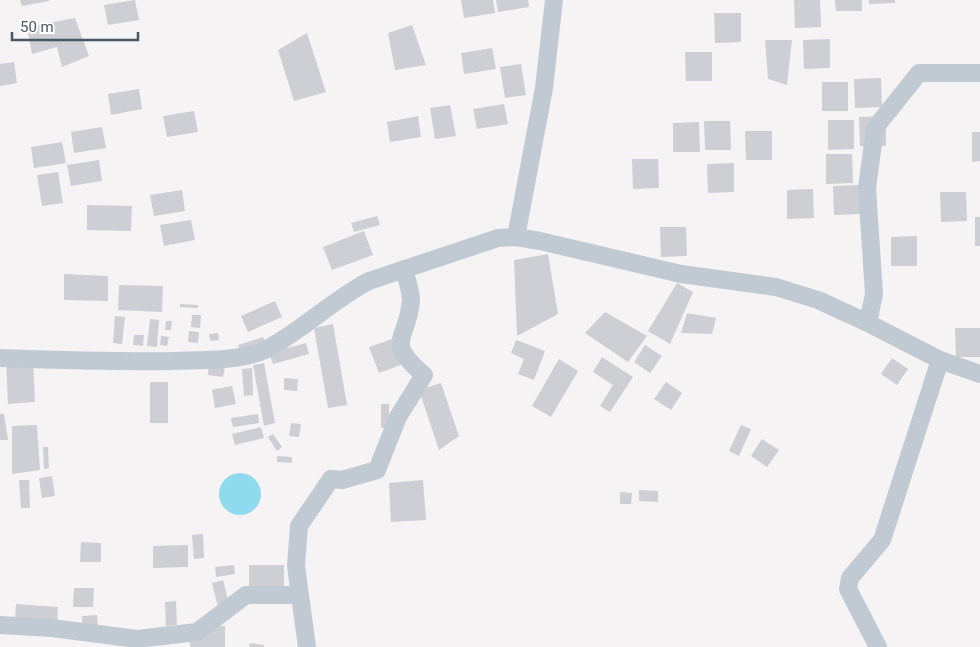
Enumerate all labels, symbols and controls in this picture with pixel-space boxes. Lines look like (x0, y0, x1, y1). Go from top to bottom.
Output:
scale bar (12, 10, 139, 42)
text: 50 m (20, 18, 54, 36)

